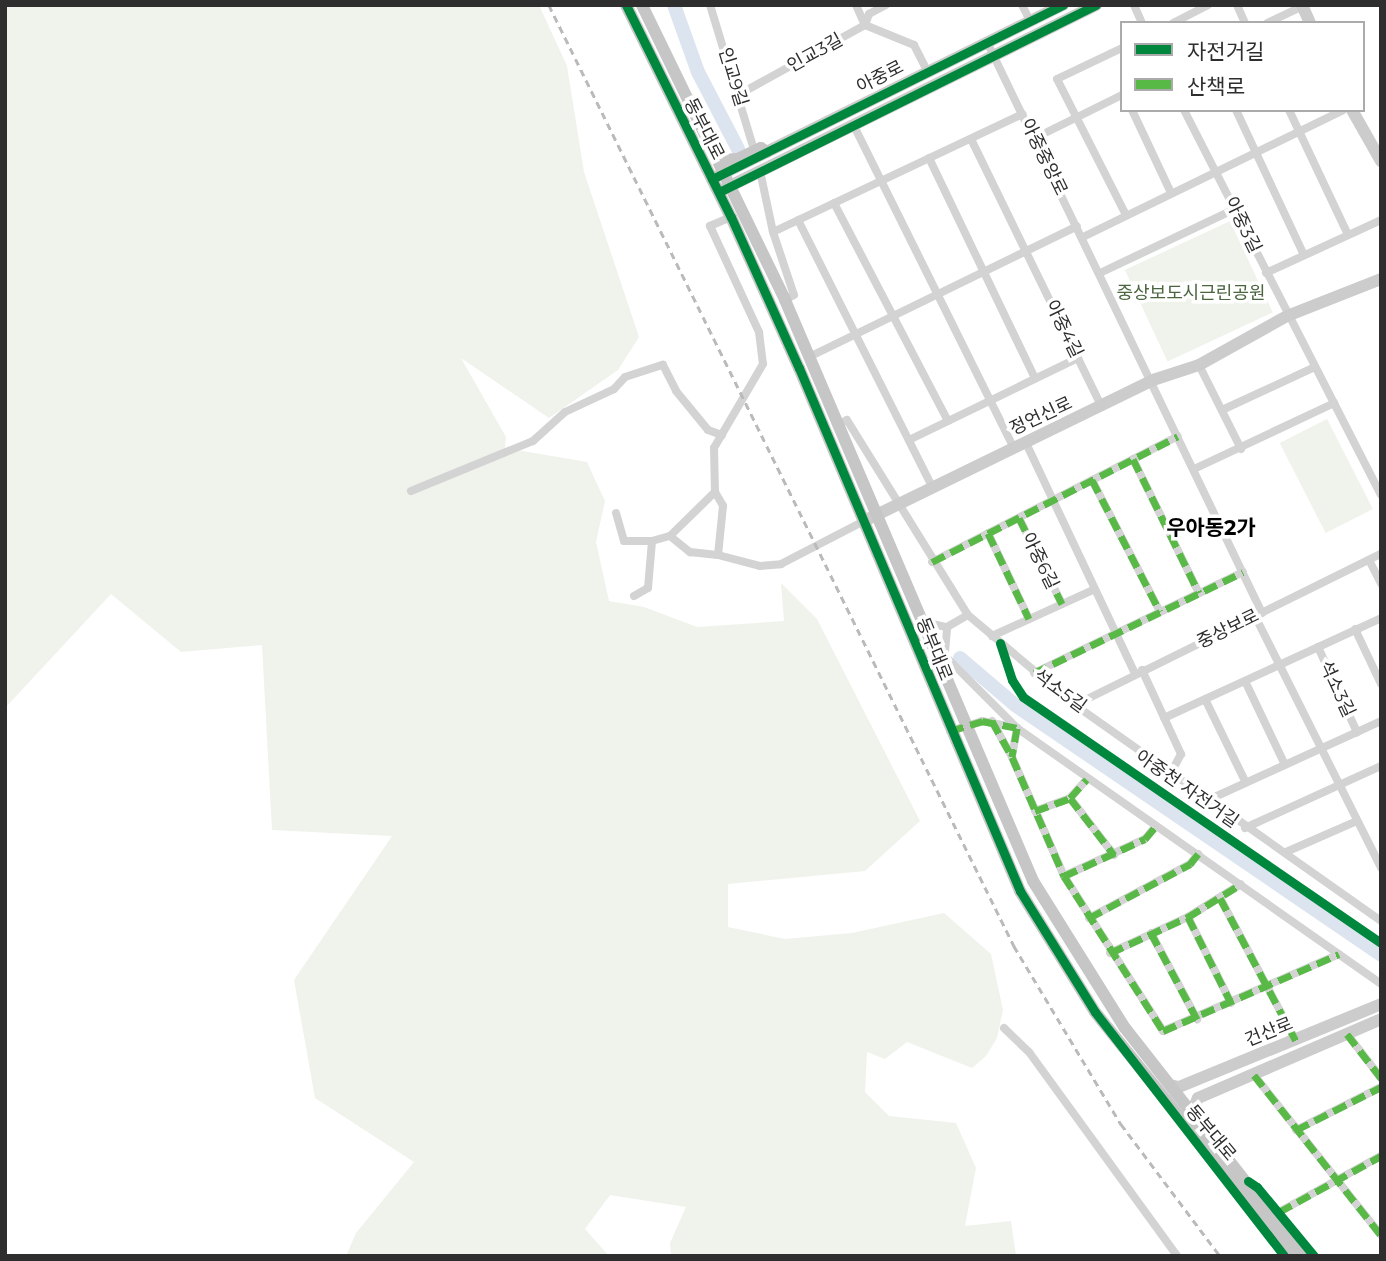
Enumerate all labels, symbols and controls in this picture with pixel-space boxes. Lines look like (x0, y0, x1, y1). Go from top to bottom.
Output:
legend (1120, 21, 1365, 112)
street label: 인교3길 (784, 29, 846, 77)
text: 자전거길 (1187, 39, 1264, 64)
street label: 인교9길 (714, 45, 752, 109)
street label: 아중로 (853, 56, 907, 98)
text: 산책로 (1187, 74, 1245, 99)
street label: 동부대로 (679, 95, 729, 163)
street label: 아중중앙로 (1016, 115, 1072, 199)
street label: 아중3길 (1220, 193, 1266, 257)
park label: 중상보도시근린공원 (1116, 282, 1266, 304)
street label: 아중4길 (1041, 297, 1087, 361)
street label: 정언신로 (1006, 392, 1076, 440)
district label: 우아동2가 (1166, 515, 1256, 541)
street label: 아중6길 (1017, 529, 1063, 593)
street label: 중상보로 (1193, 605, 1263, 653)
street label: 동부대로 (912, 614, 956, 684)
street label: 석소3길 (1315, 657, 1359, 721)
street label: 석소5길 (1029, 665, 1091, 717)
street label: 아중천 자전거길 (1131, 746, 1243, 832)
street label: 건산로 (1242, 1013, 1296, 1051)
street label: 동부대로 (1181, 1101, 1241, 1165)

